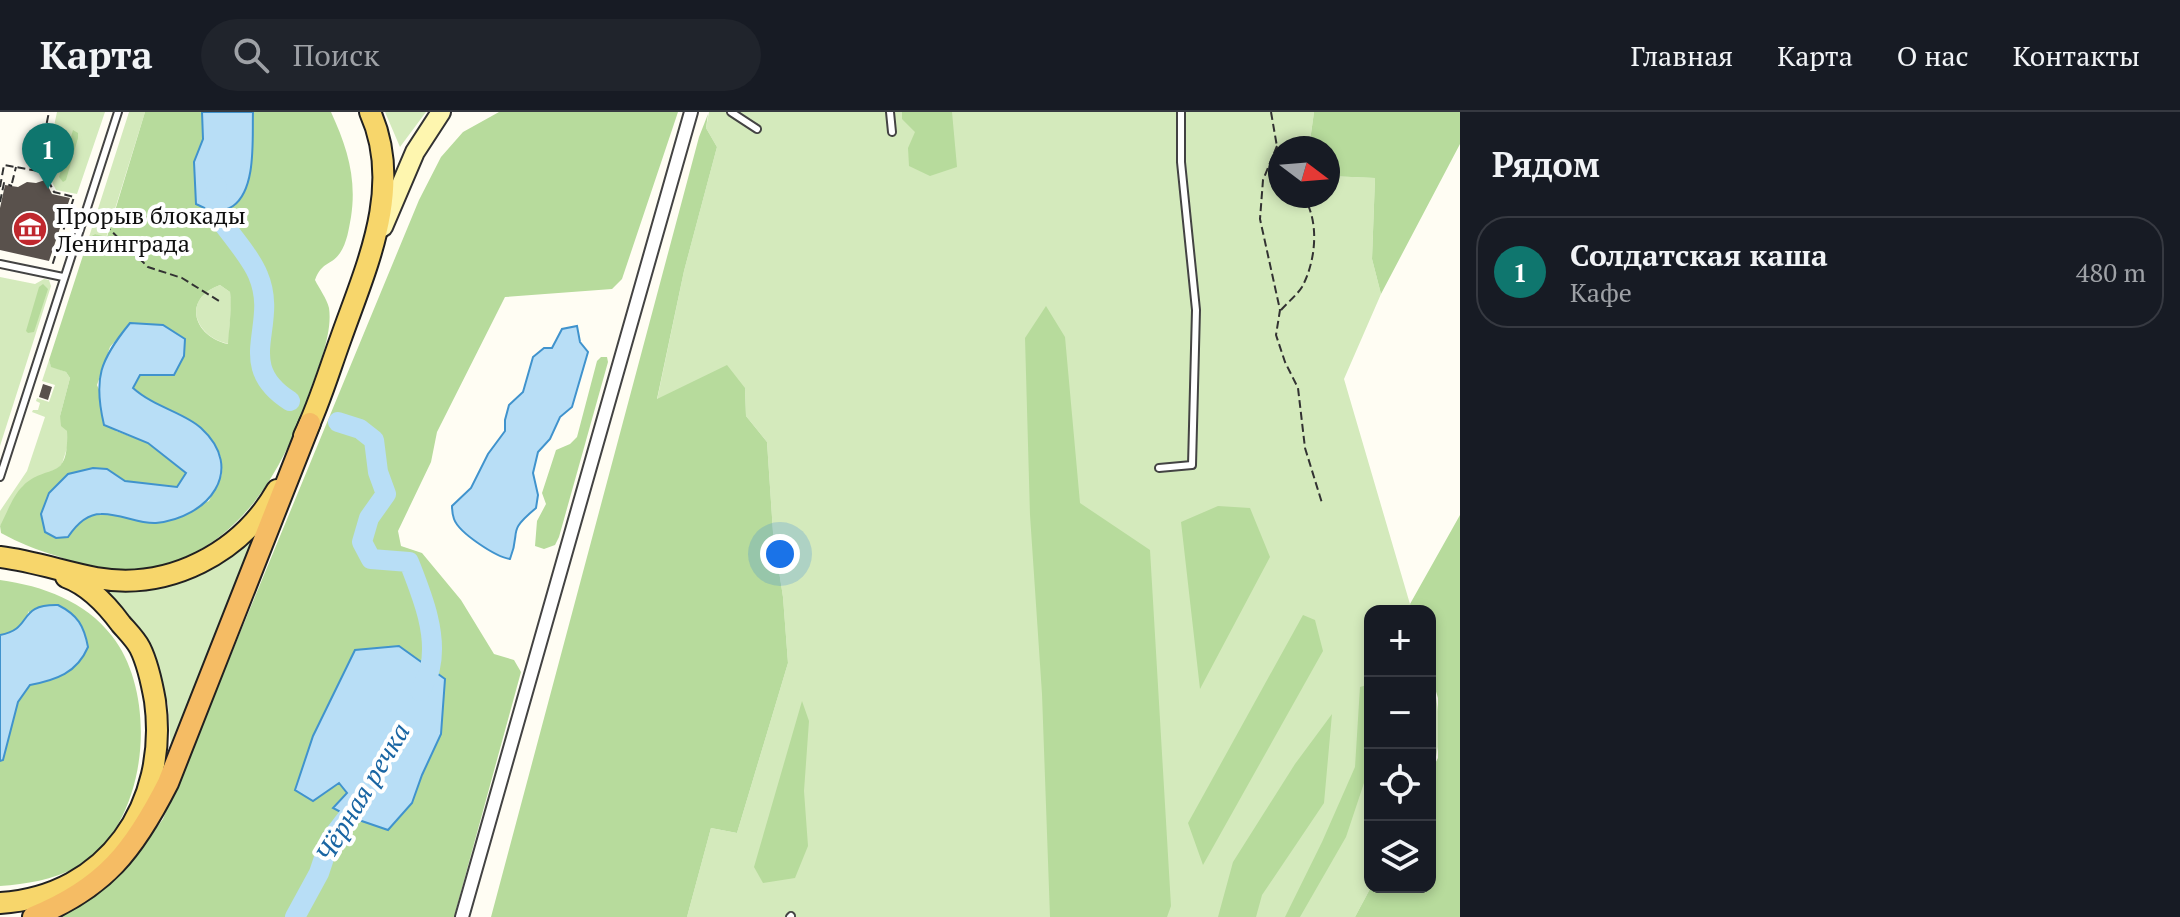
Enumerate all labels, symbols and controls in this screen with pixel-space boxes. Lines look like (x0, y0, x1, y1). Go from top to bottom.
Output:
search box (201, 19, 761, 91)
text: Карта (40, 30, 153, 80)
icon: search (229, 33, 273, 77)
text: Поиск (293, 35, 379, 75)
text: Главная (1630, 37, 1733, 74)
text: Карта (1777, 37, 1853, 74)
text: О нас (1897, 37, 1969, 74)
text: Контакты (2013, 37, 2140, 74)
pin: 1 (22, 123, 74, 189)
north arrow (1268, 136, 1340, 208)
text: Рядом (1492, 142, 1600, 187)
place label: Прорыв блокады Ленинграда (55, 199, 246, 259)
museum icon: Прорыв блокады Ленинграда (11, 210, 49, 248)
text: Солдатская каша (1570, 235, 1828, 275)
text: 1 (1513, 255, 1527, 289)
text: 480 m (2076, 255, 2146, 289)
text: Кафе (1570, 275, 1632, 309)
your location (760, 534, 800, 574)
map controls (1364, 605, 1436, 893)
button: + (1364, 605, 1436, 677)
button: − (1364, 677, 1436, 749)
water label: Чёрная речка (307, 716, 417, 868)
button: locate (1364, 749, 1436, 821)
button: layers (1364, 821, 1436, 893)

